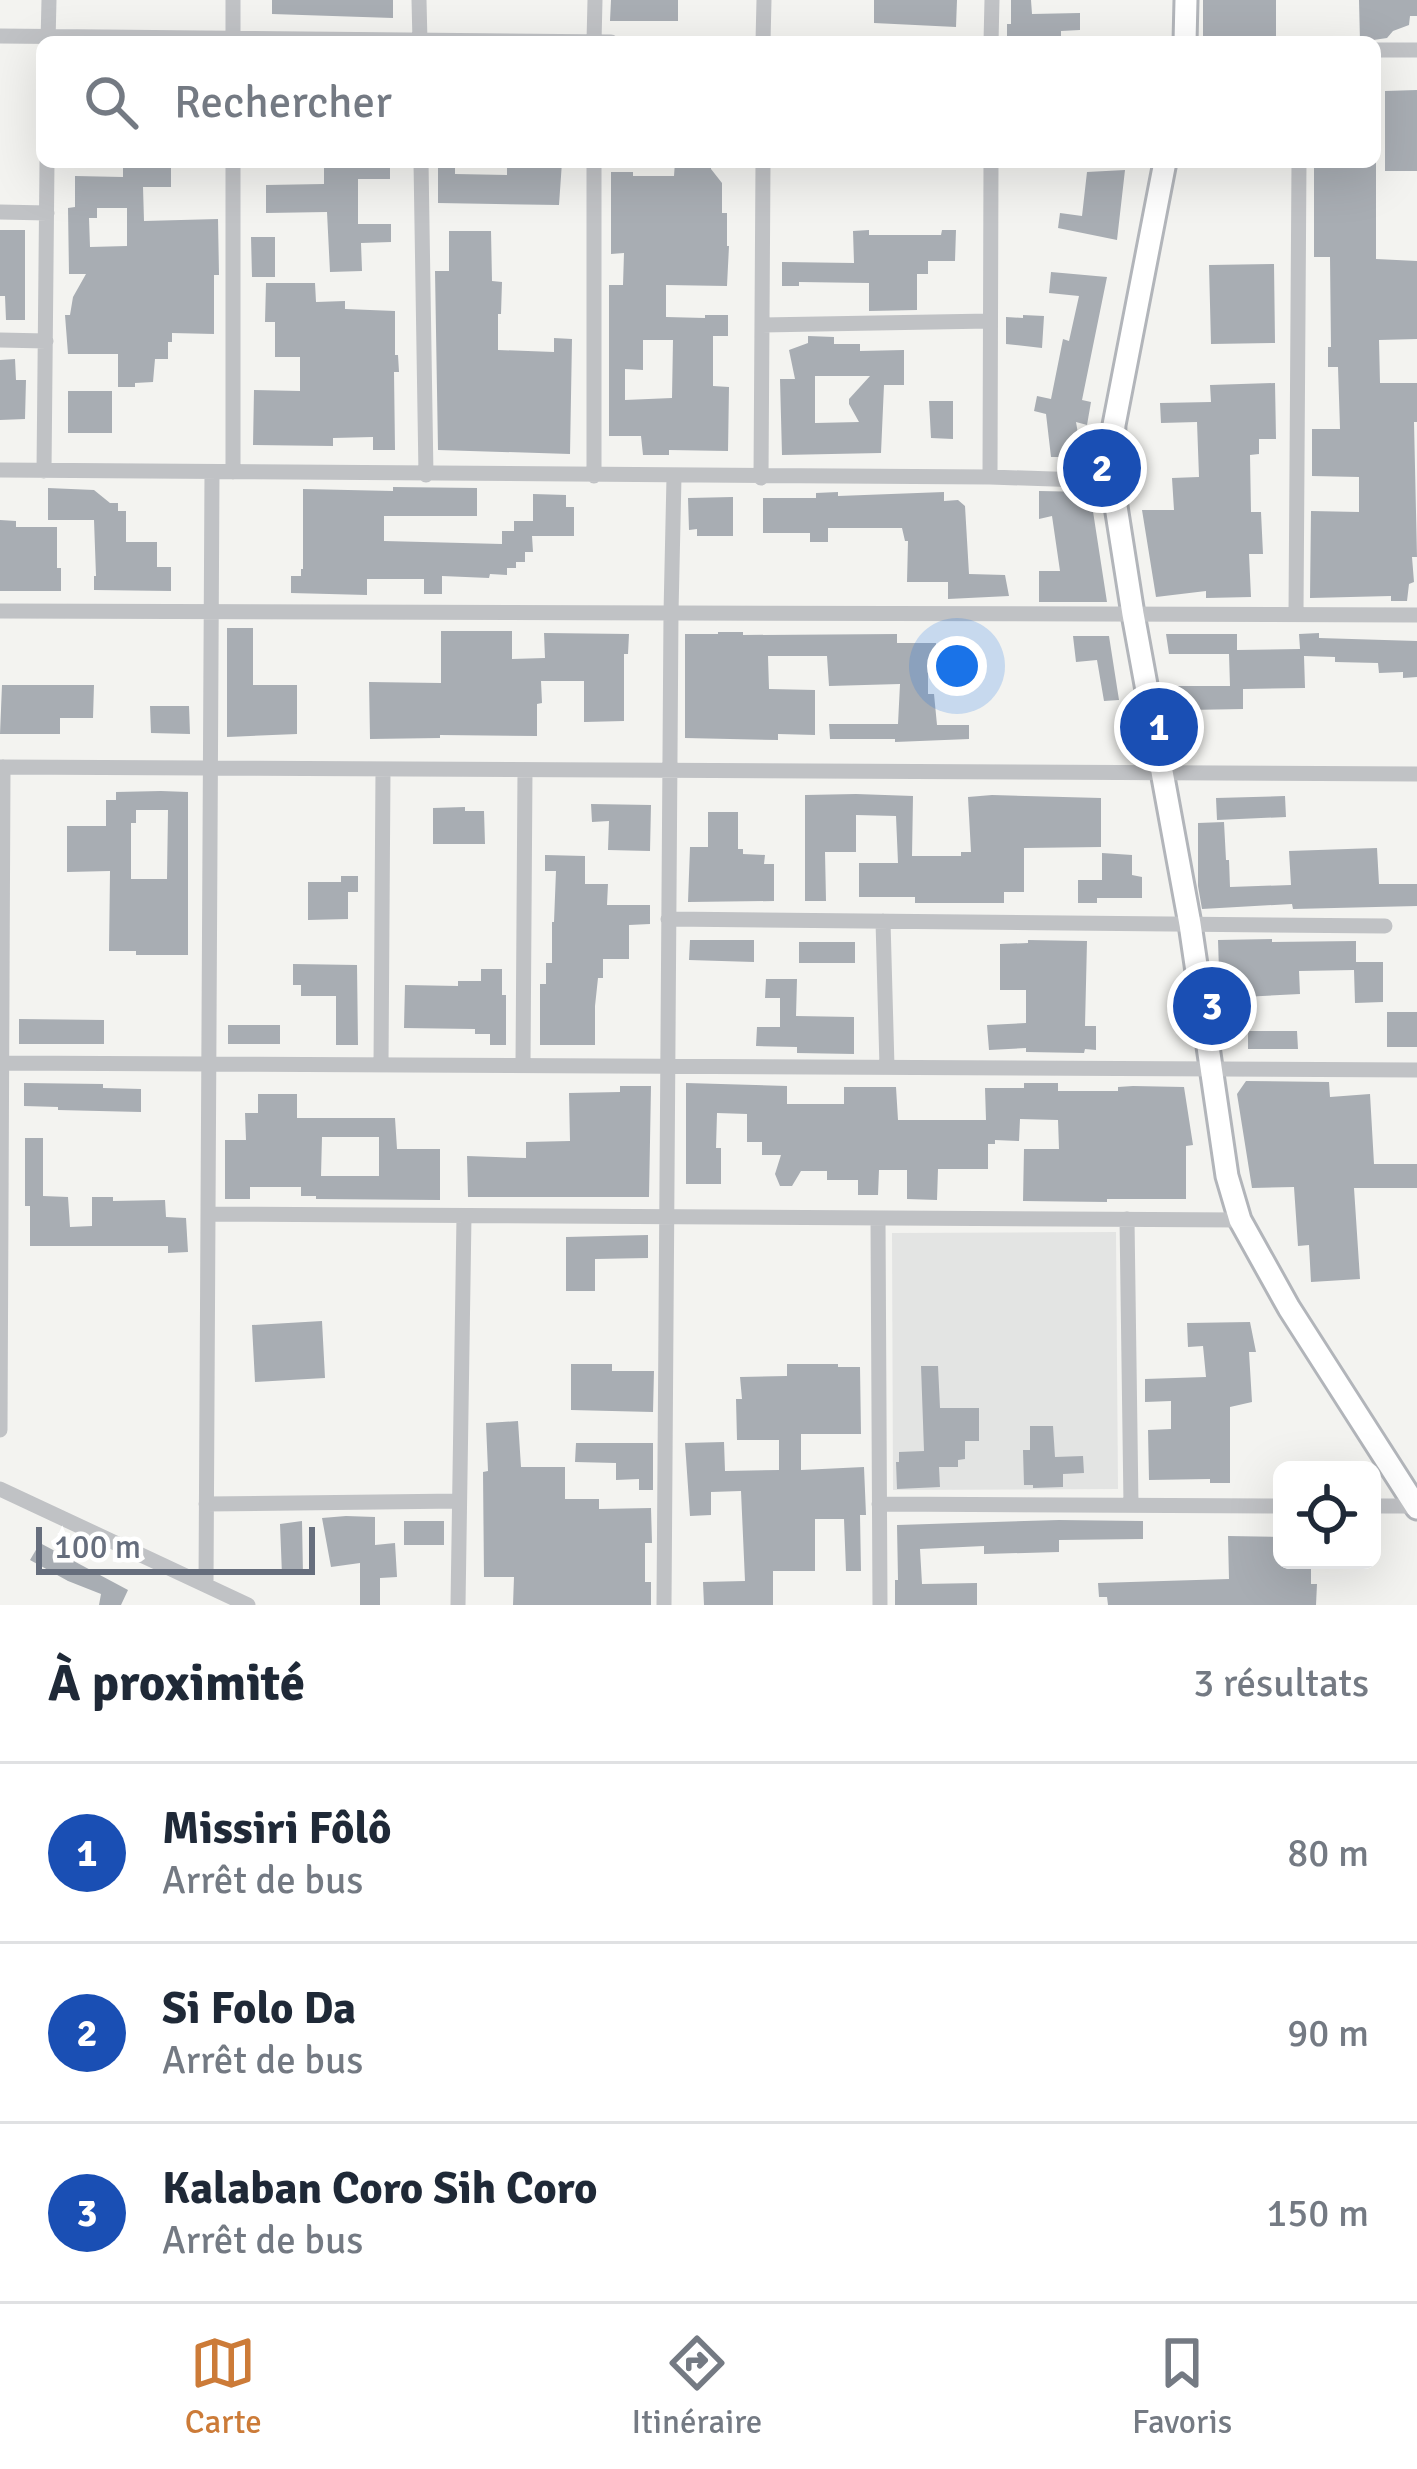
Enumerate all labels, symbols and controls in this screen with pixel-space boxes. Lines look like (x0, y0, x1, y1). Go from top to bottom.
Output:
search box (36, 36, 1381, 168)
icon: search (78, 69, 144, 135)
text: Rechercher (174, 75, 392, 130)
pin: 2 (1063, 423, 1141, 513)
your location (927, 636, 987, 696)
pin: 1 (1120, 682, 1198, 772)
pin: 3 (1173, 961, 1251, 1051)
map controls (1273, 1461, 1381, 1569)
button: locate (1273, 1461, 1381, 1569)
scale bar (36, 1521, 315, 1574)
text: 100 m (54, 1527, 141, 1568)
text: À proximité (48, 1652, 305, 1715)
text: 3 résultats (1193, 1659, 1369, 1707)
text: Missiri Fôlô (162, 1801, 392, 1856)
text: 1 (76, 1829, 98, 1877)
text: 80 m (1287, 1829, 1369, 1877)
text: Arrêt de bus (162, 1856, 363, 1904)
text: Si Folo Da (162, 1981, 356, 2036)
text: 2 (76, 2009, 98, 2057)
text: 90 m (1287, 2009, 1369, 2057)
text: Arrêt de bus (162, 2036, 363, 2084)
text: Kalaban Coro Sih Coro (162, 2161, 597, 2216)
text: 3 (76, 2189, 98, 2237)
text: 150 m (1266, 2189, 1369, 2237)
text: Arrêt de bus (162, 2216, 363, 2264)
tab: Carte (185, 2330, 262, 2443)
tab: Itinéraire (632, 2330, 762, 2443)
tab: Favoris (1132, 2330, 1232, 2443)

